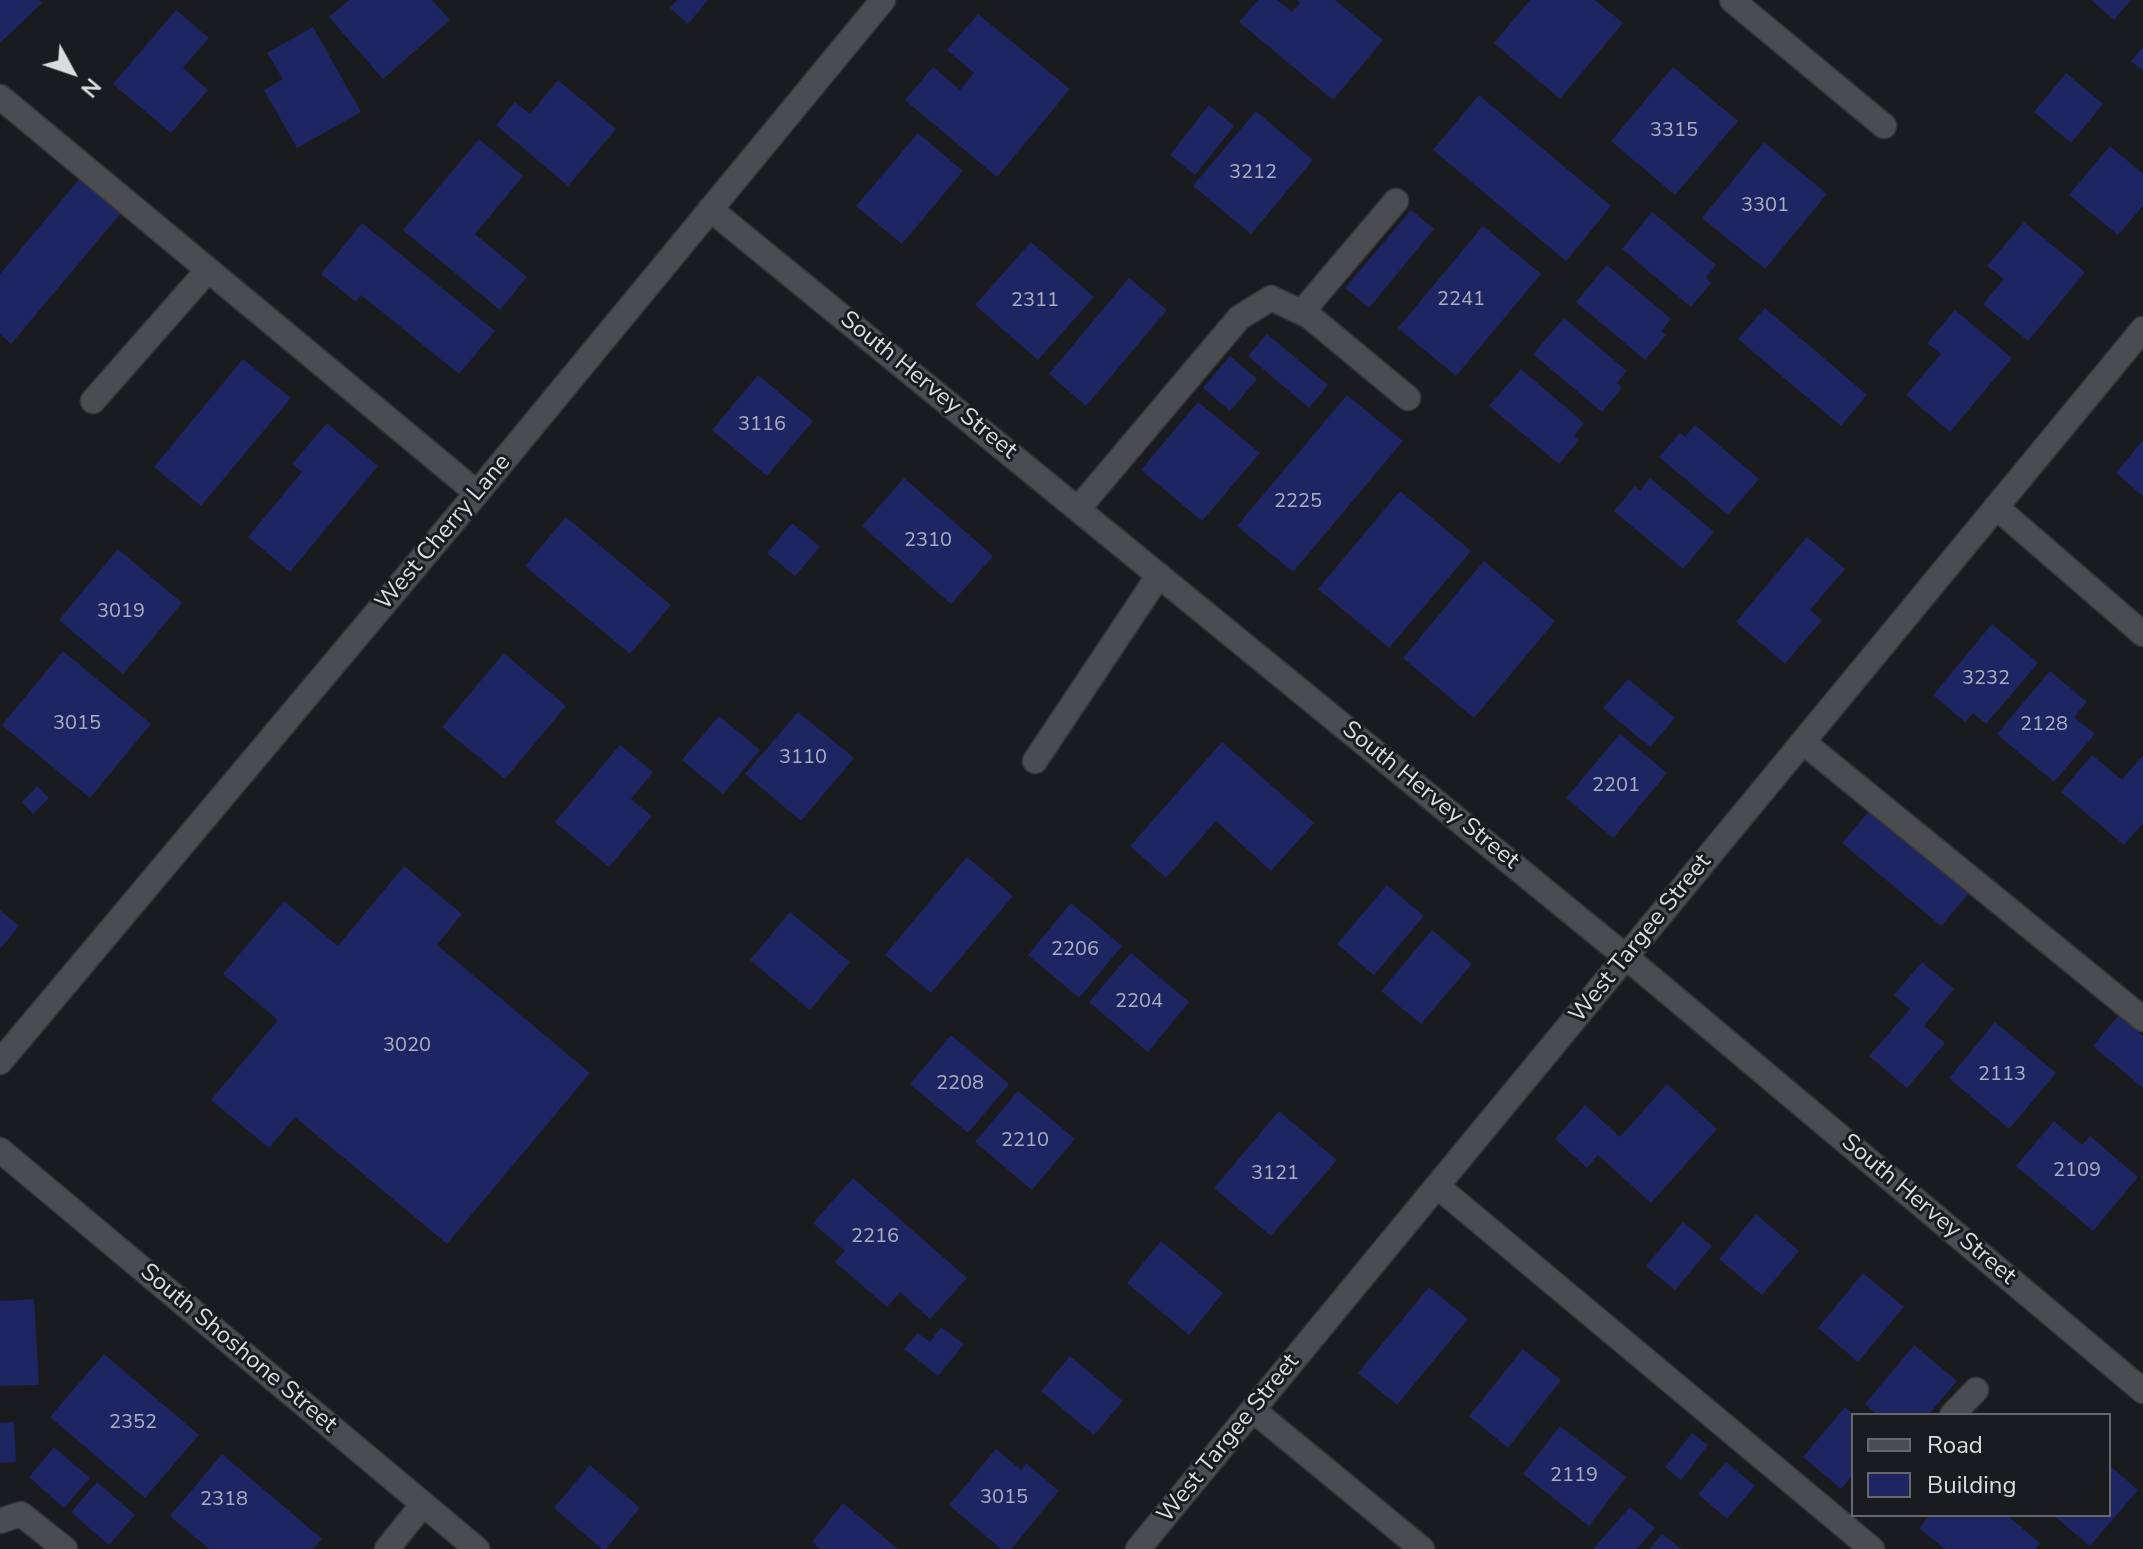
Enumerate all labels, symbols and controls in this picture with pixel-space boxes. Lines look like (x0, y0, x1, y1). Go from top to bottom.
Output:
north arrow (32, 32, 112, 112)
text: N (74, 71, 107, 103)
house number: 3315 (1650, 119, 1698, 143)
house number: 3212 (1229, 161, 1277, 185)
house number: 3301 (1741, 194, 1789, 218)
house number: 2241 (1437, 288, 1485, 312)
house number: 2311 (1011, 289, 1059, 313)
street label: South Hervey Street (834, 306, 1022, 466)
house number: 3116 (738, 413, 786, 437)
street label: West Cherry Lane (370, 449, 518, 617)
house number: 2225 (1274, 490, 1322, 514)
house number: 2310 (904, 529, 952, 553)
house number: 3019 (97, 600, 145, 624)
house number: 3232 (1962, 667, 2010, 691)
house number: 3015 (53, 712, 101, 736)
house number: 2128 (2020, 713, 2068, 737)
street label: South Hervey Street (1336, 716, 1524, 876)
house number: 3110 (779, 746, 827, 770)
house number: 2201 (1592, 774, 1640, 798)
street label: West Targee Street (1564, 849, 1718, 1029)
house number: 2206 (1051, 938, 1099, 962)
house number: 2204 (1115, 990, 1163, 1014)
house number: 3020 (383, 1034, 431, 1058)
house number: 2113 (1978, 1063, 2026, 1087)
house number: 2208 (936, 1072, 984, 1096)
house number: 2210 (1001, 1129, 1049, 1153)
street label: South Hervey Street (1835, 1129, 2021, 1291)
house number: 2109 (2053, 1159, 2101, 1183)
house number: 3121 (1251, 1162, 1299, 1186)
house number: 2216 (851, 1225, 899, 1249)
street label: South Shoshone Street (134, 1258, 342, 1440)
street label: West Targee Street (1152, 1349, 1306, 1529)
house number: 2352 (109, 1411, 157, 1435)
legend (1851, 1413, 2111, 1517)
text: Road (1927, 1429, 1983, 1461)
house number: 2119 (1550, 1464, 1598, 1488)
text: Building (1927, 1469, 2017, 1501)
house number: 3015 (980, 1486, 1028, 1510)
house number: 2318 (200, 1488, 248, 1512)

